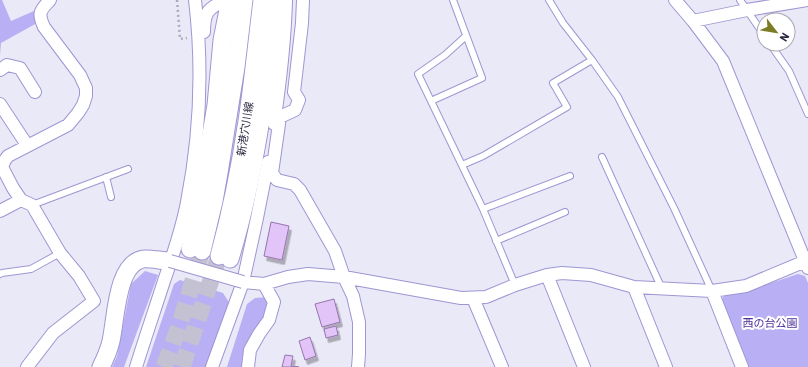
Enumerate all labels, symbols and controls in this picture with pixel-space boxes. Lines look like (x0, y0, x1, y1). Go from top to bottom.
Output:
north arrow (756, 12, 796, 52)
text: N (777, 30, 793, 44)
street label: 新港穴川線 (234, 101, 256, 157)
park label: 西の台公園 (743, 316, 798, 330)

